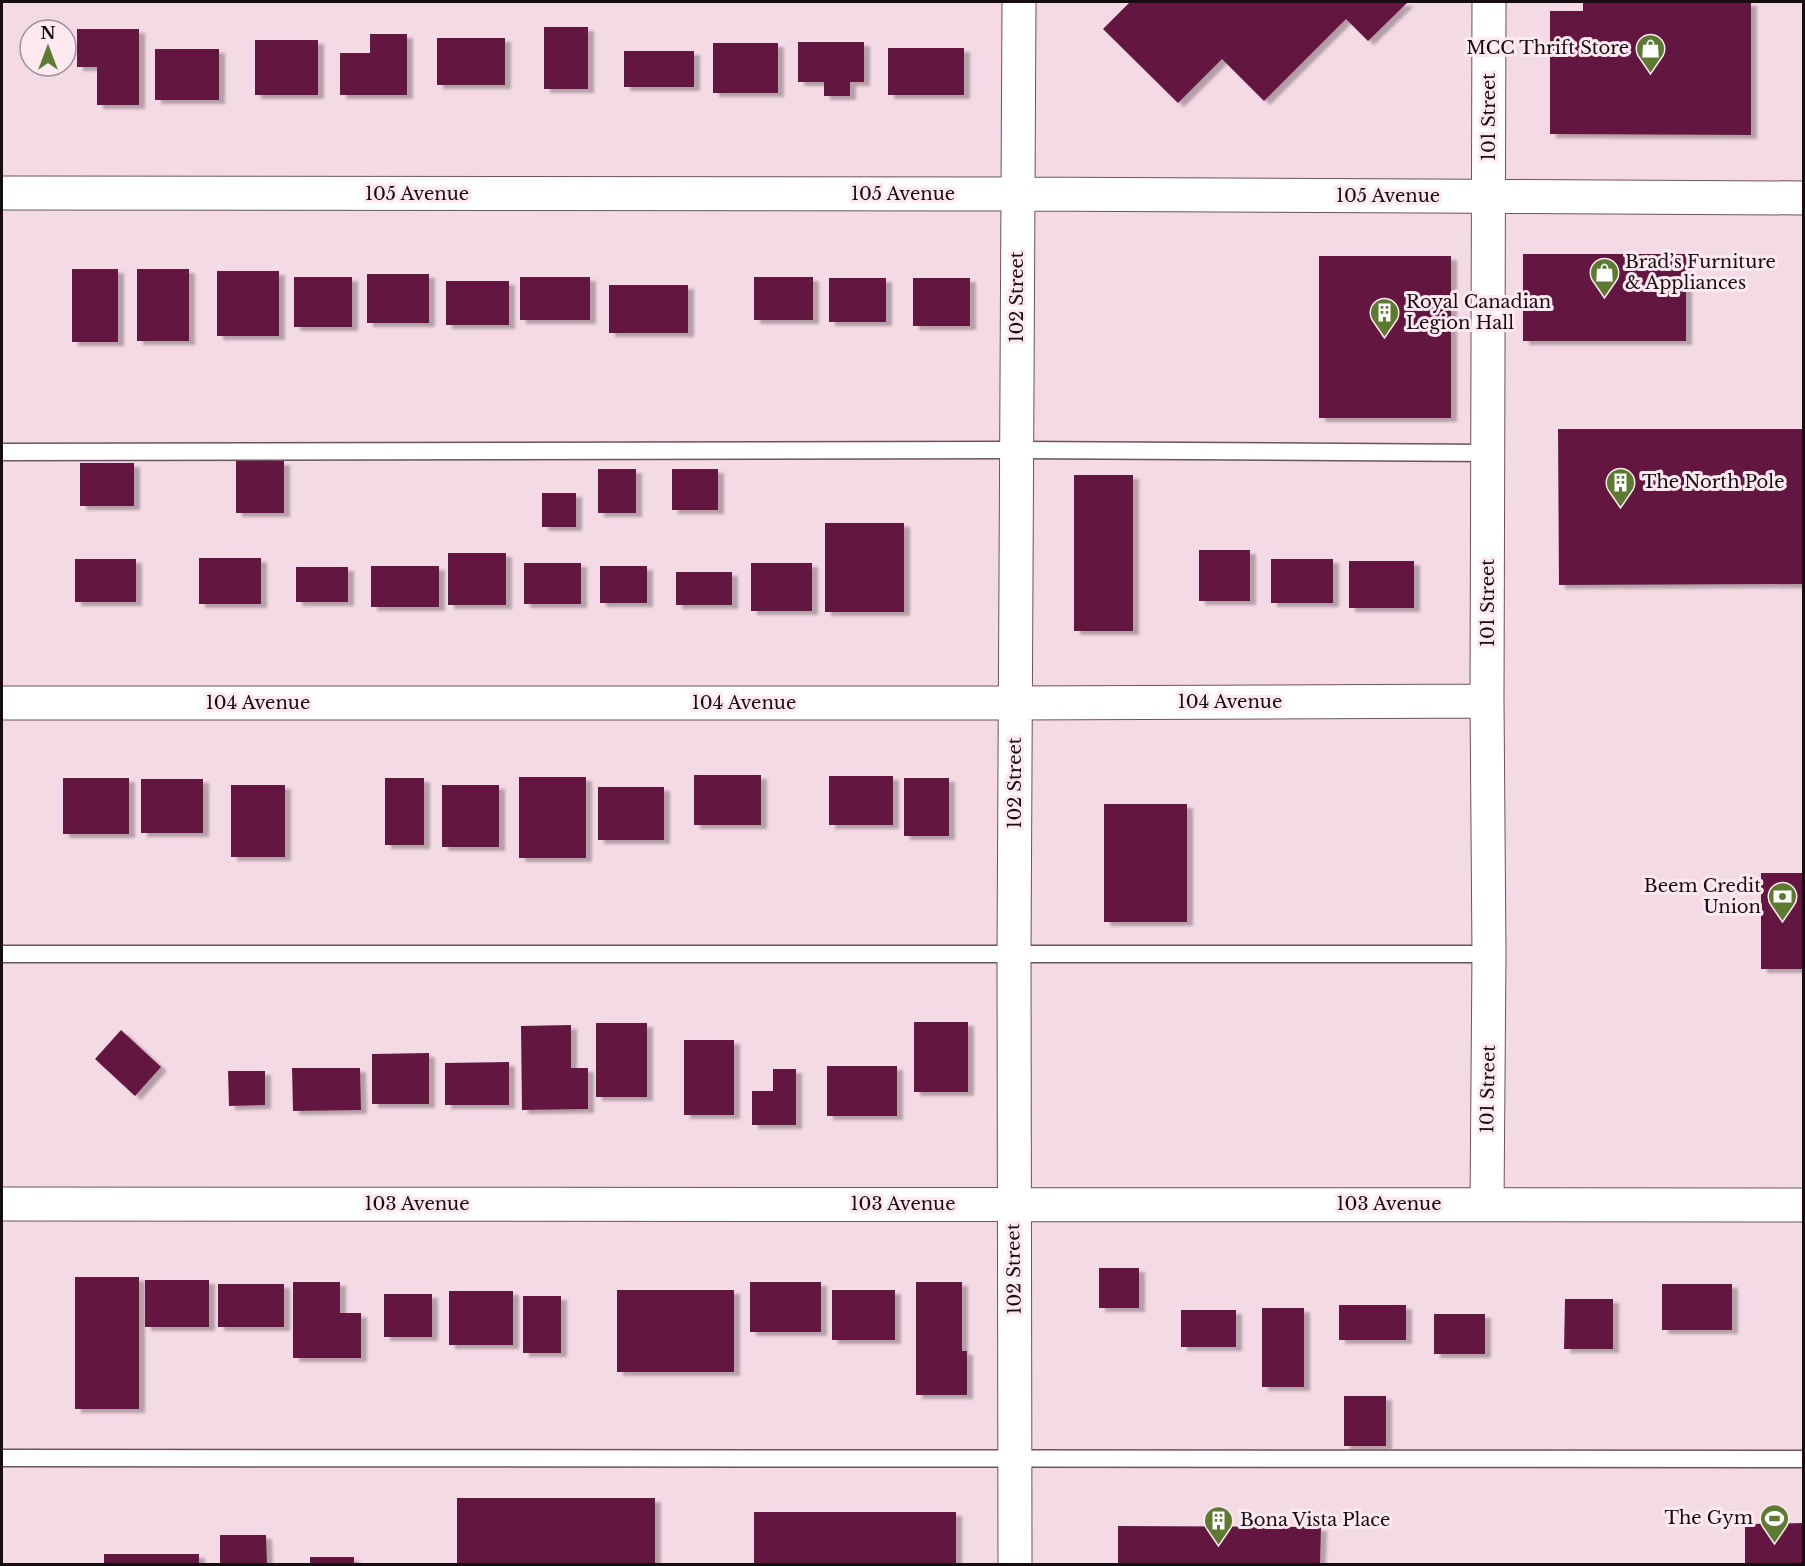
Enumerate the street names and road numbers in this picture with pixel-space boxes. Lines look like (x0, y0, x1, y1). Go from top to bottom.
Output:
street label: 101 Street (1478, 73, 1500, 161)
street label: 105 Avenue (365, 183, 469, 205)
street label: 105 Avenue (851, 183, 955, 205)
street label: 105 Avenue (1336, 185, 1440, 207)
street label: 102 Street (1006, 251, 1028, 343)
street label: 101 Street (1477, 559, 1499, 647)
street label: 104 Avenue (1178, 691, 1282, 713)
street label: 104 Avenue (206, 692, 310, 714)
street label: 104 Avenue (692, 692, 796, 714)
street label: 102 Street (1004, 737, 1026, 829)
street label: 101 Street (1476, 1045, 1500, 1133)
street label: 103 Avenue (365, 1193, 469, 1215)
street label: 103 Avenue (851, 1193, 955, 1215)
street label: 103 Avenue (1337, 1193, 1441, 1215)
street label: 102 Street (1002, 1223, 1026, 1315)

